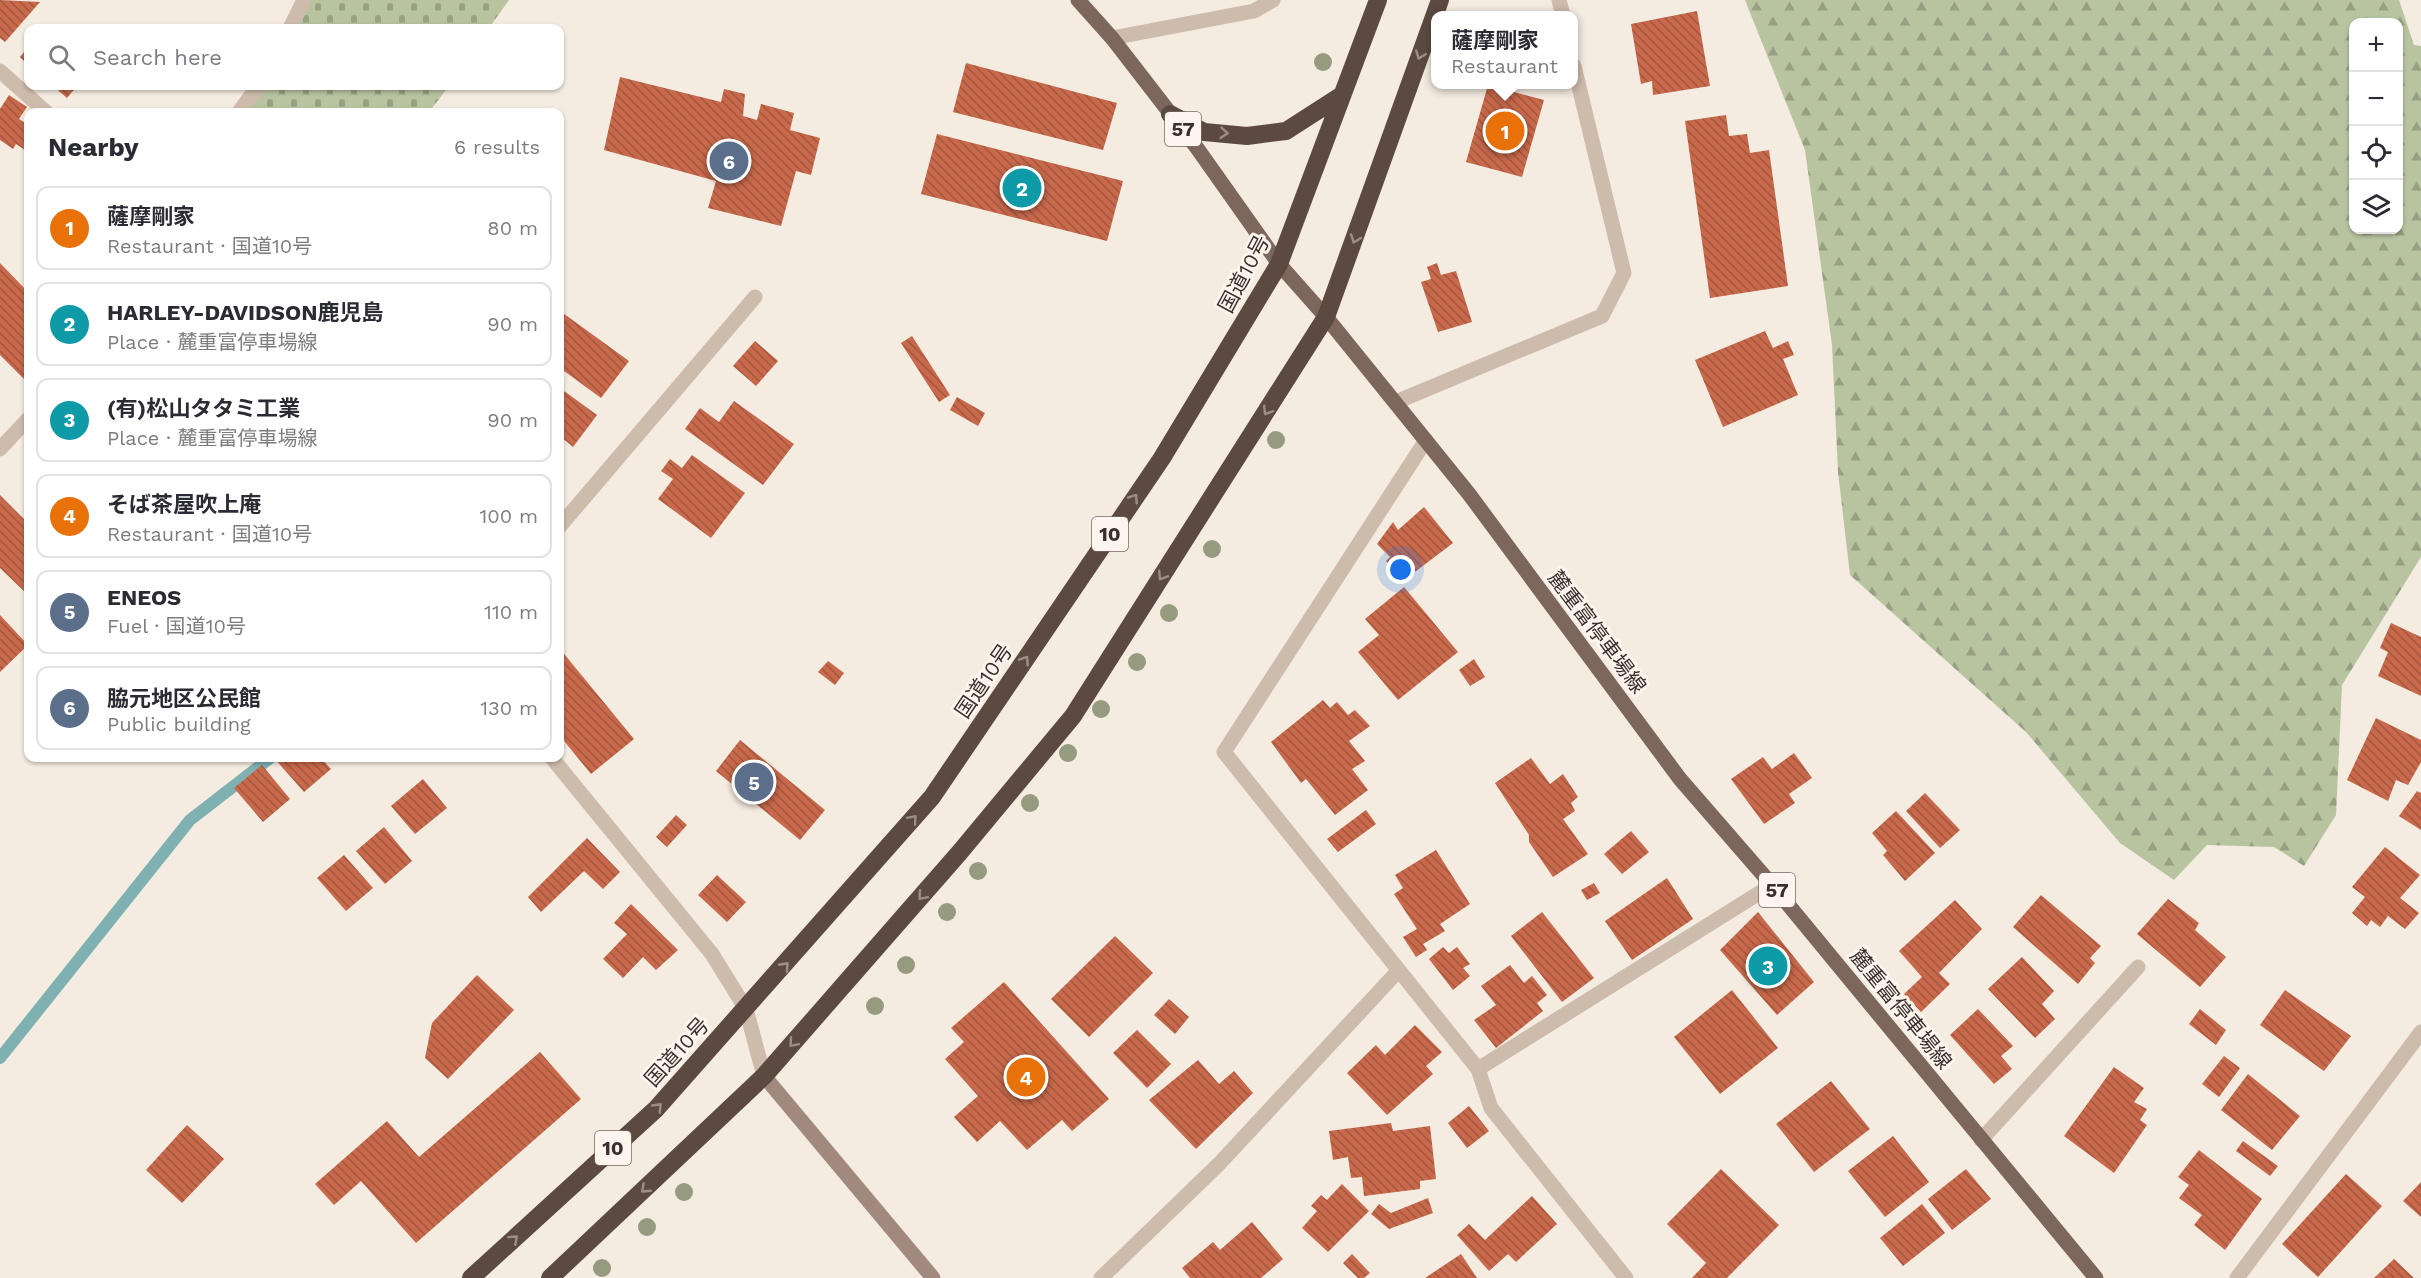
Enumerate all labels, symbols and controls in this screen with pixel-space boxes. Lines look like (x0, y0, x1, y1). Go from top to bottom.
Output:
popup (1431, 11, 1578, 89)
map controls (2349, 18, 2403, 234)
button: + (2349, 18, 2403, 72)
search box (24, 24, 564, 90)
text: 薩摩剛家 (1451, 28, 1539, 53)
icon: search (45, 41, 78, 74)
text: Search here (93, 45, 222, 70)
one-way arrow (1415, 49, 1428, 60)
text: Restaurant (1451, 54, 1558, 78)
button: − (2349, 72, 2403, 126)
pin: 1 (1486, 108, 1524, 154)
road number: 57 (1165, 112, 1201, 146)
one-way arrow (1220, 126, 1229, 139)
button: locate (2349, 126, 2403, 180)
text: Nearby (48, 132, 139, 162)
text: 6 results (454, 135, 540, 159)
pin: 6 (710, 138, 748, 184)
pin: 2 (1002, 166, 1042, 210)
button: layers (2349, 180, 2403, 234)
text: 薩摩剛家 (107, 204, 195, 229)
text: 1 (65, 216, 74, 240)
text: 80 m (487, 216, 538, 240)
street label: 国道10号 (1213, 231, 1274, 317)
one-way arrow (1349, 233, 1362, 243)
text: Restaurant · 国道10号 (107, 234, 312, 258)
text: HARLEY-DAVIDSON鹿児島 (107, 300, 383, 325)
text: 2 (64, 312, 75, 336)
text: 90 m (487, 312, 538, 336)
text: Place · 麓重富停車場線 (107, 330, 318, 354)
text: (有)松山タタミ工業 (107, 396, 300, 421)
one-way arrow (1263, 405, 1274, 416)
text: 3 (64, 408, 75, 432)
text: 90 m (487, 408, 538, 432)
text: Place · 麓重富停車場線 (107, 426, 318, 450)
text: そば茶屋吹上庵 (107, 492, 261, 517)
one-way arrow (1127, 494, 1139, 504)
text: 4 (63, 504, 76, 528)
text: 100 m (479, 504, 538, 528)
road number: 10 (1092, 517, 1128, 551)
text: Restaurant · 国道10号 (107, 522, 312, 546)
your location (1386, 555, 1415, 584)
street label: 麓重富停車場線 (1543, 565, 1652, 698)
one-way arrow (1158, 570, 1170, 580)
text: ENEOS (107, 585, 181, 610)
text: 5 (64, 600, 75, 624)
text: 110 m (484, 600, 538, 624)
text: Fuel · 国道10号 (107, 614, 246, 638)
street label: 国道10号 (950, 639, 1018, 723)
one-way arrow (1018, 655, 1029, 666)
text: 脇元地区公民館 (107, 686, 261, 711)
text: 6 (63, 696, 76, 720)
text: 130 m (480, 696, 538, 720)
text: Public building (107, 712, 251, 736)
pin: 5 (734, 760, 774, 804)
one-way arrow (906, 815, 917, 826)
road number: 57 (1759, 873, 1795, 907)
one-way arrow (918, 889, 929, 900)
pin: 3 (1748, 944, 1788, 988)
street label: 麓重富停車場線 (1845, 944, 1957, 1074)
one-way arrow (778, 962, 789, 972)
street label: 国道10号 (639, 1012, 714, 1091)
one-way arrow (789, 1036, 800, 1047)
pin: 4 (1006, 1054, 1046, 1100)
one-way arrow (650, 1103, 661, 1114)
road number: 10 (595, 1131, 631, 1165)
one-way arrow (641, 1181, 652, 1192)
one-way arrow (507, 1235, 518, 1246)

